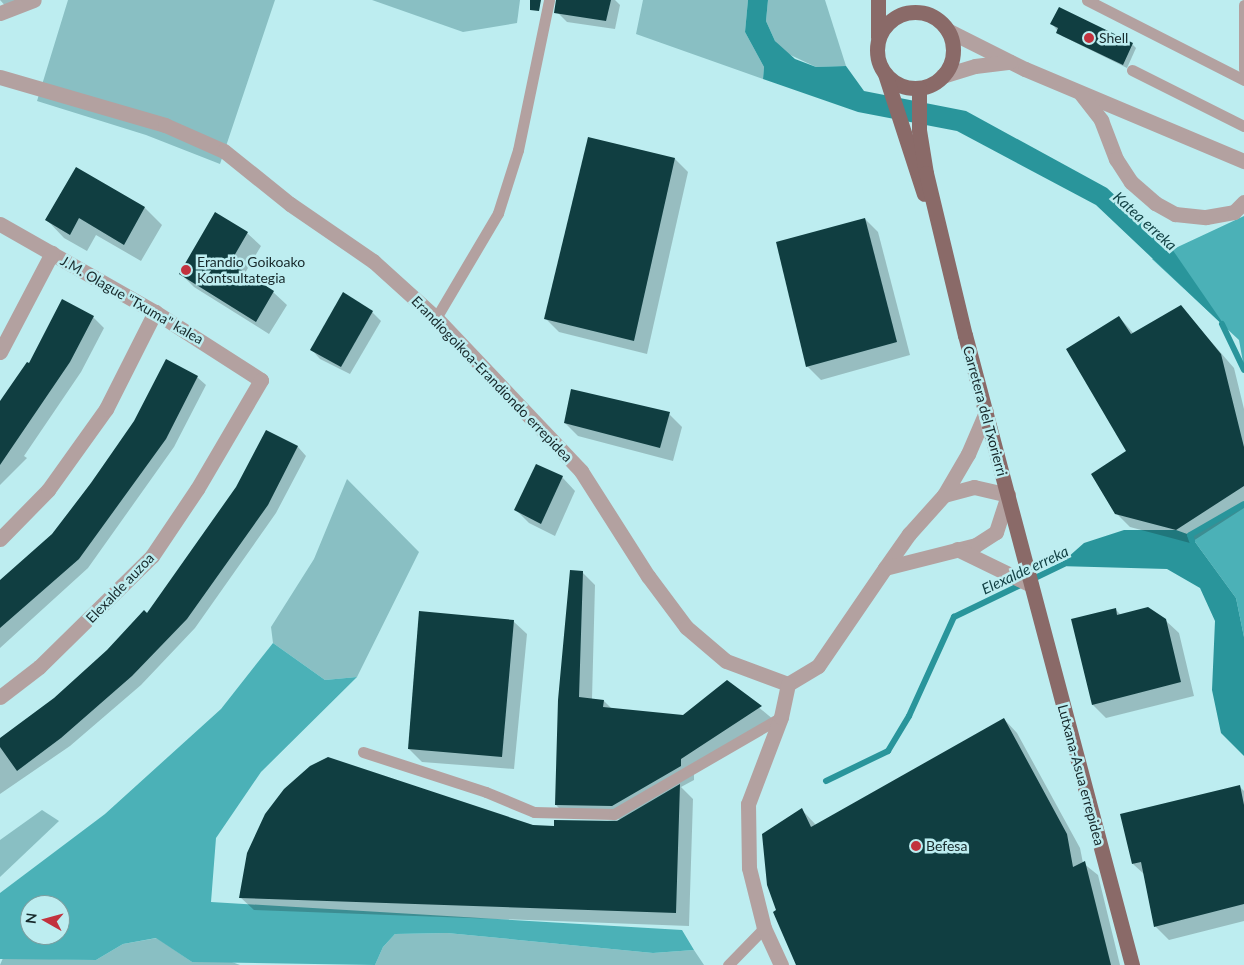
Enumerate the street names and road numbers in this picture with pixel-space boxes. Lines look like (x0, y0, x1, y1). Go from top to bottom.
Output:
street label: J.M. Olague "Txuma" kalea (58, 252, 206, 348)
street label: Erandiogoikoa-Erandiondo errepidea (408, 293, 576, 465)
street label: Carretera del Txorierri (959, 344, 1011, 478)
street label: Elexalde auzoa (83, 550, 157, 626)
street label: Lutxana-Asua errepidea (1054, 703, 1108, 847)

